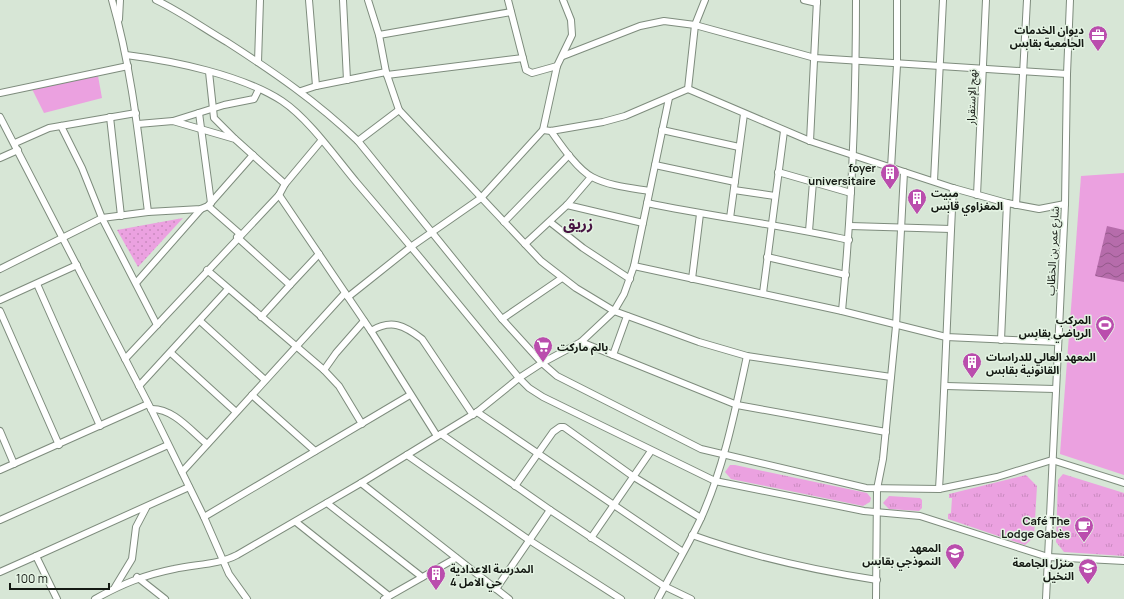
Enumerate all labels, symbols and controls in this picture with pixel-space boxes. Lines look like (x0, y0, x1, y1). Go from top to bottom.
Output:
place label: ديوان الخدمات الجامعية بقابس (1010, 22, 1084, 50)
office icon: ديوان الخدمات الجامعية بقابس (1087, 24, 1109, 52)
street label: نهج الإستقرار (962, 69, 980, 126)
place label: foyer universitaire (808, 160, 877, 188)
building icon: foyer universitaire (879, 162, 901, 190)
place label: مبيت المغزاوي قابس (931, 185, 1003, 215)
building icon: مبيت المغزاوي قابس (906, 187, 928, 215)
street label: شارع عمر بن الخطّاب (1042, 205, 1063, 296)
district label: زريق (563, 213, 593, 234)
place label: المركب الرياضي بقابس (1019, 312, 1091, 342)
sports icon: المركب الرياضي بقابس (1094, 314, 1116, 342)
supermarket icon: بالم ماركت (532, 335, 554, 363)
place label: بالم ماركت (557, 339, 608, 356)
place label: المعهد العالي للدراسات القانونية بقابس (986, 349, 1096, 377)
building icon: المعهد العالي للدراسات القانونية بقابس (961, 351, 983, 379)
place label: Café The Lodge Gabès (1001, 513, 1070, 541)
cafe icon: Café The Lodge Gabès (1073, 515, 1095, 543)
place label: المعهد النموذجي بقابس (862, 540, 941, 570)
school or university icon: المعهد النموذجي بقابس (944, 542, 966, 570)
place label: منزل الجامعة النخيل (1013, 555, 1074, 583)
school or university icon: منزل الجامعة النخيل (1077, 557, 1099, 585)
place label: المدرسة الاعدادية حي الامل 4 (450, 561, 533, 591)
building icon: المدرسة الاعدادية حي الامل 4 (425, 563, 447, 591)
scale bar (10, 565, 109, 591)
text: 100 m (16, 570, 48, 587)

